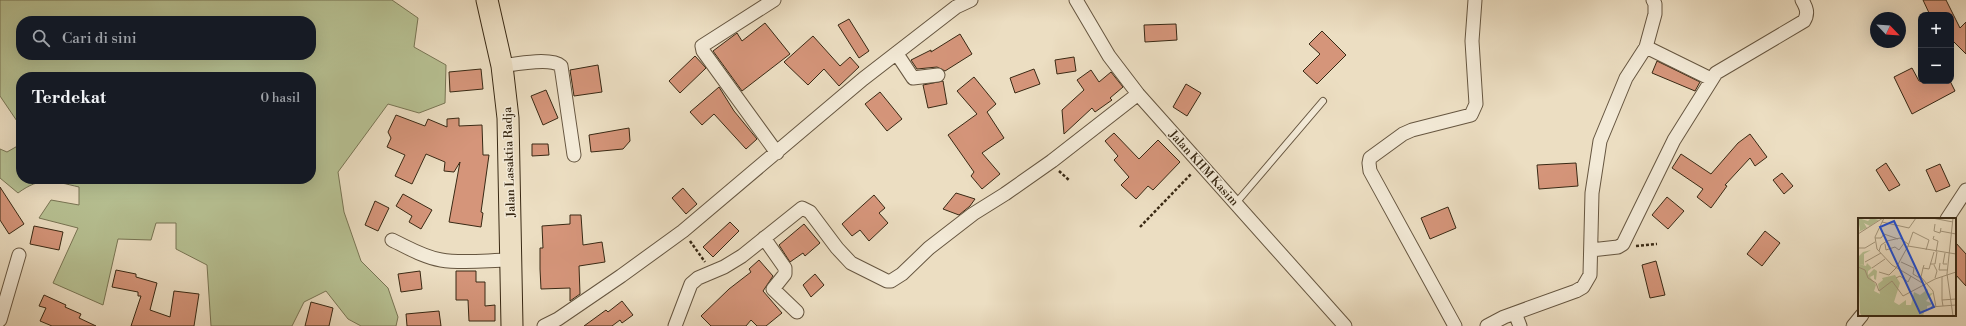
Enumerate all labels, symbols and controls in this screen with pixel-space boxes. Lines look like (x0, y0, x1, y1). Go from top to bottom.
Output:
north arrow (1870, 12, 1906, 48)
map controls (1918, 12, 1954, 84)
button: + (1918, 12, 1954, 48)
search box (16, 16, 316, 60)
icon: search (30, 27, 52, 49)
text: Cari di sini (62, 29, 137, 48)
button: − (1918, 48, 1954, 84)
text: Terdekat (32, 87, 106, 109)
text: 0 hasil (261, 90, 300, 106)
street label: Jalan Lasaktia Radja (500, 106, 519, 218)
street label: Jalan KHM Kasim (1165, 127, 1242, 210)
inset map (1858, 218, 1956, 316)

